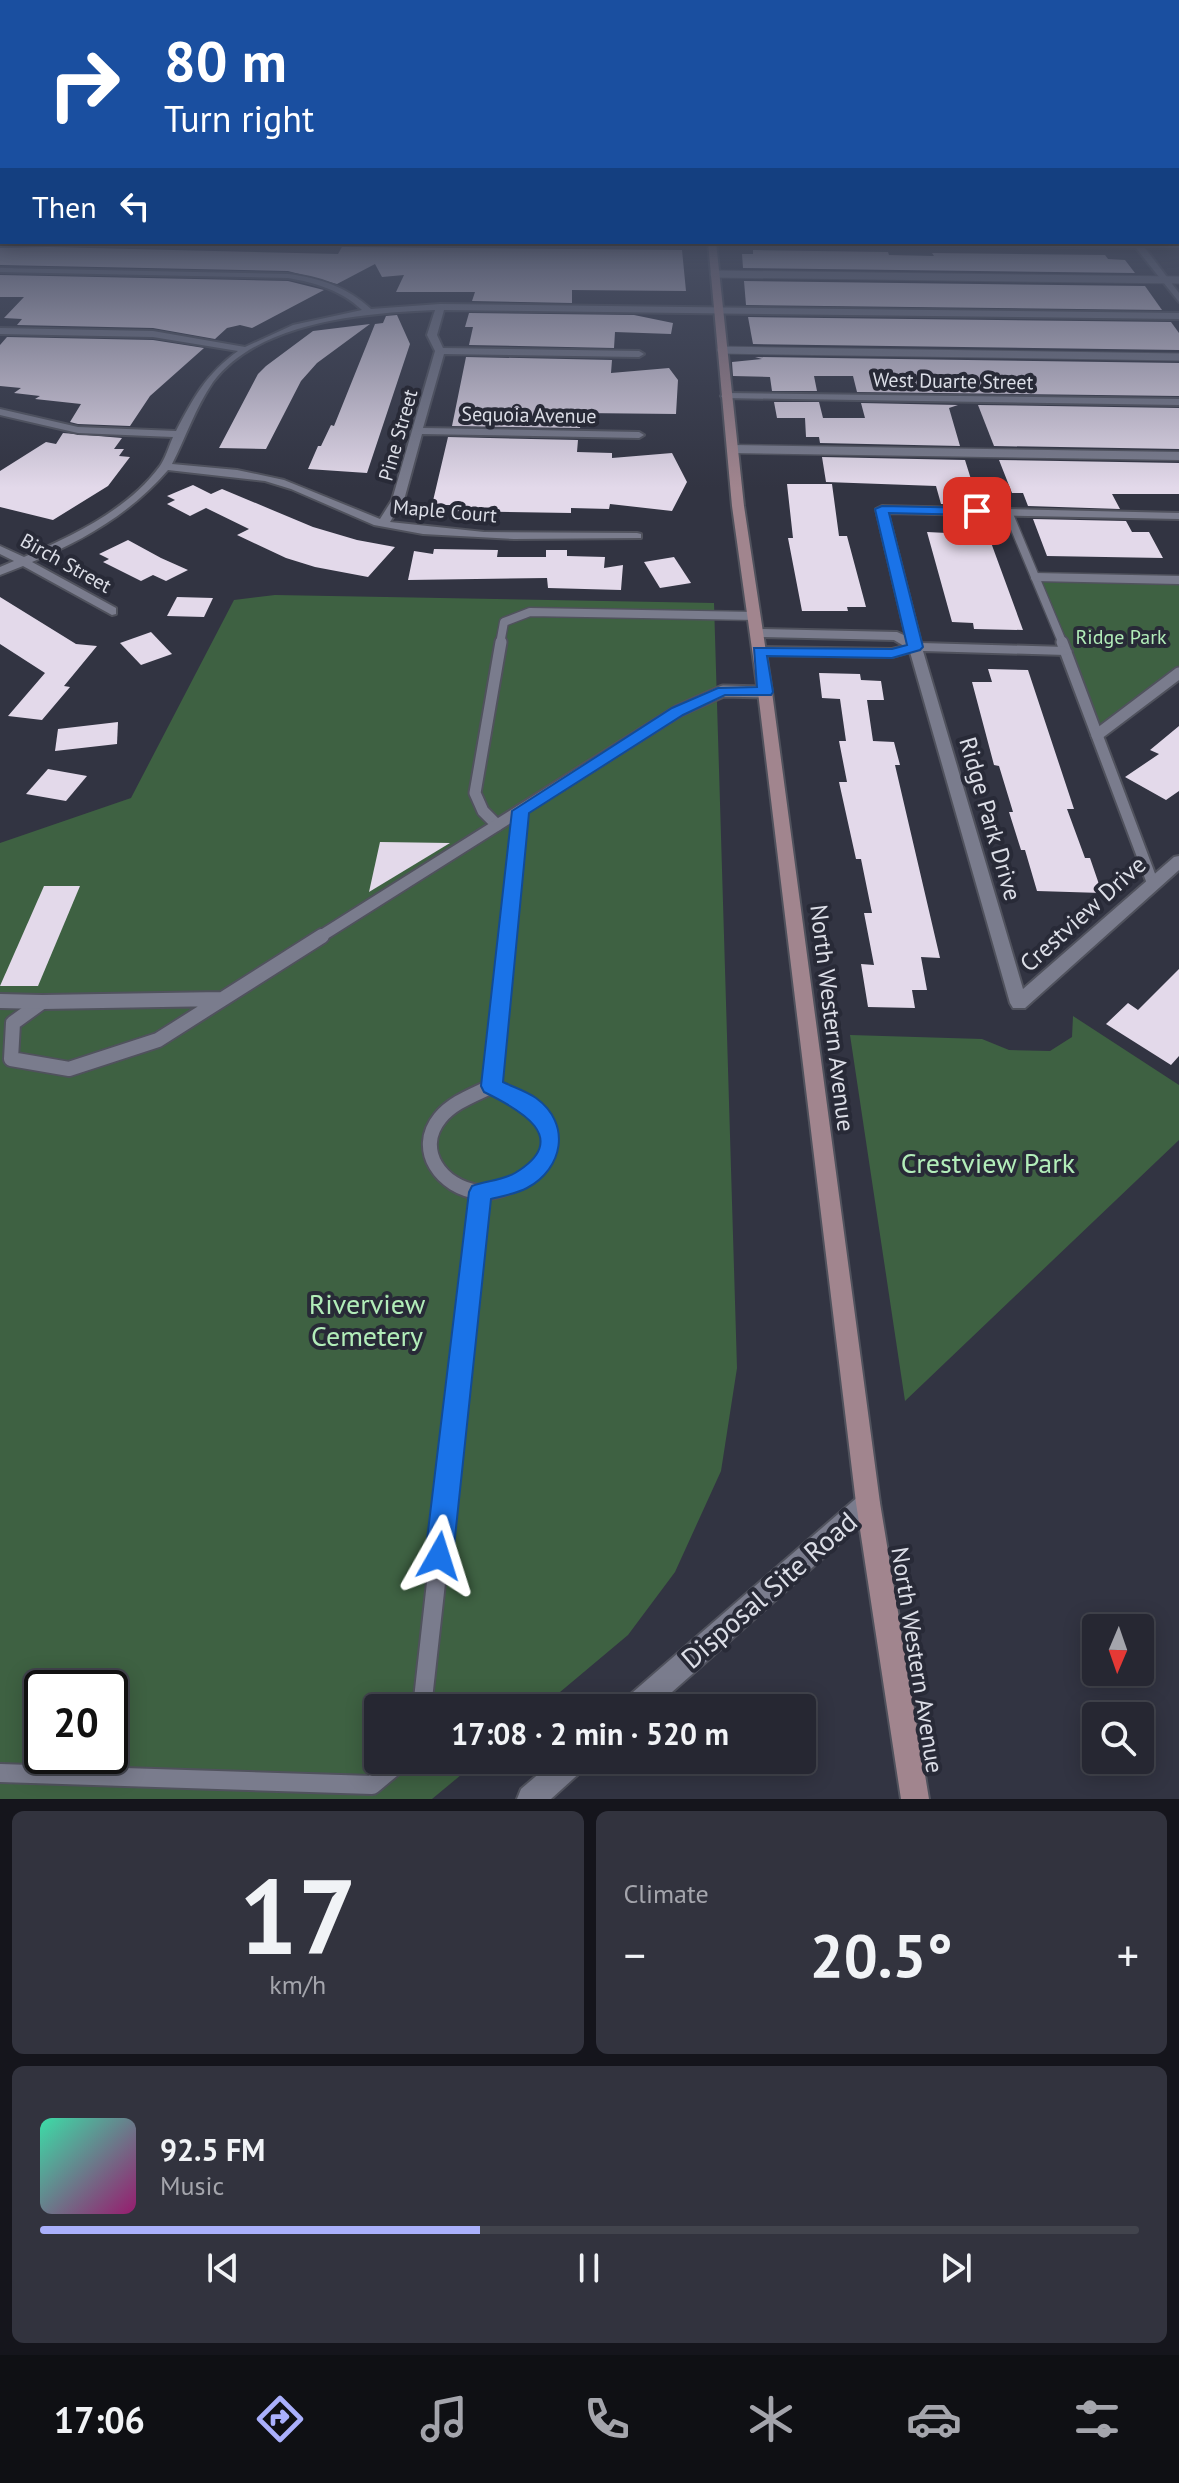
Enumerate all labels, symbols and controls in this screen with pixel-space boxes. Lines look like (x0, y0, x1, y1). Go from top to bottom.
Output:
text: 80 m (164, 25, 287, 97)
icon: right (32, 32, 136, 136)
text: Turn right (164, 95, 314, 142)
icon: left (113, 184, 157, 228)
text: Then (32, 187, 97, 226)
street label: West Duarte Street (872, 367, 1034, 395)
street label: Pine Street (373, 386, 424, 484)
street label: Sequoia Avenue (461, 401, 597, 429)
pin (943, 477, 1011, 545)
icon: arrive (955, 489, 999, 533)
street label: Maple Court (392, 494, 498, 529)
street label: Birch Street (16, 527, 116, 599)
park label: Ridge Park (1075, 624, 1167, 650)
street label: Ridge Park Drive (952, 733, 1029, 904)
street label: Crestview Drive (1013, 849, 1152, 978)
street label: North Western Avenue (803, 903, 862, 1133)
park label: Crestview Park (901, 1144, 1076, 1181)
park label: Riverview Cemetery (309, 1285, 426, 1354)
street label: Disposal Site Road (673, 1503, 864, 1676)
position arrow (397, 1514, 481, 1598)
street label: North Western Avenue (884, 1545, 951, 1775)
north arrow (1082, 1614, 1154, 1686)
map controls (1082, 1614, 1154, 1774)
speed limit sign: 20 (24, 1670, 128, 1774)
button: search (1082, 1702, 1154, 1774)
text: 17:08 · 2 min · 520 m (451, 1714, 729, 1753)
text: 17 (239, 1848, 357, 1983)
text: Climate (624, 1877, 709, 1910)
text: 20.5° (810, 1916, 953, 1994)
text: − (624, 1926, 646, 1983)
text: + (1117, 1926, 1139, 1983)
text: km/h (269, 1968, 326, 2001)
text: 92.5 FM (160, 2130, 265, 2169)
text: Music (160, 2169, 224, 2202)
icon: previous (201, 2246, 245, 2290)
icon: pause (567, 2246, 611, 2290)
icon: next (934, 2246, 978, 2290)
icon: directions (252, 2391, 308, 2447)
icon: music (416, 2391, 472, 2447)
icon: phone (579, 2391, 635, 2447)
icon: climate (743, 2391, 799, 2447)
icon: car (906, 2391, 962, 2447)
icon: filters (1069, 2391, 1125, 2447)
text: 17:06 (54, 2396, 145, 2443)

